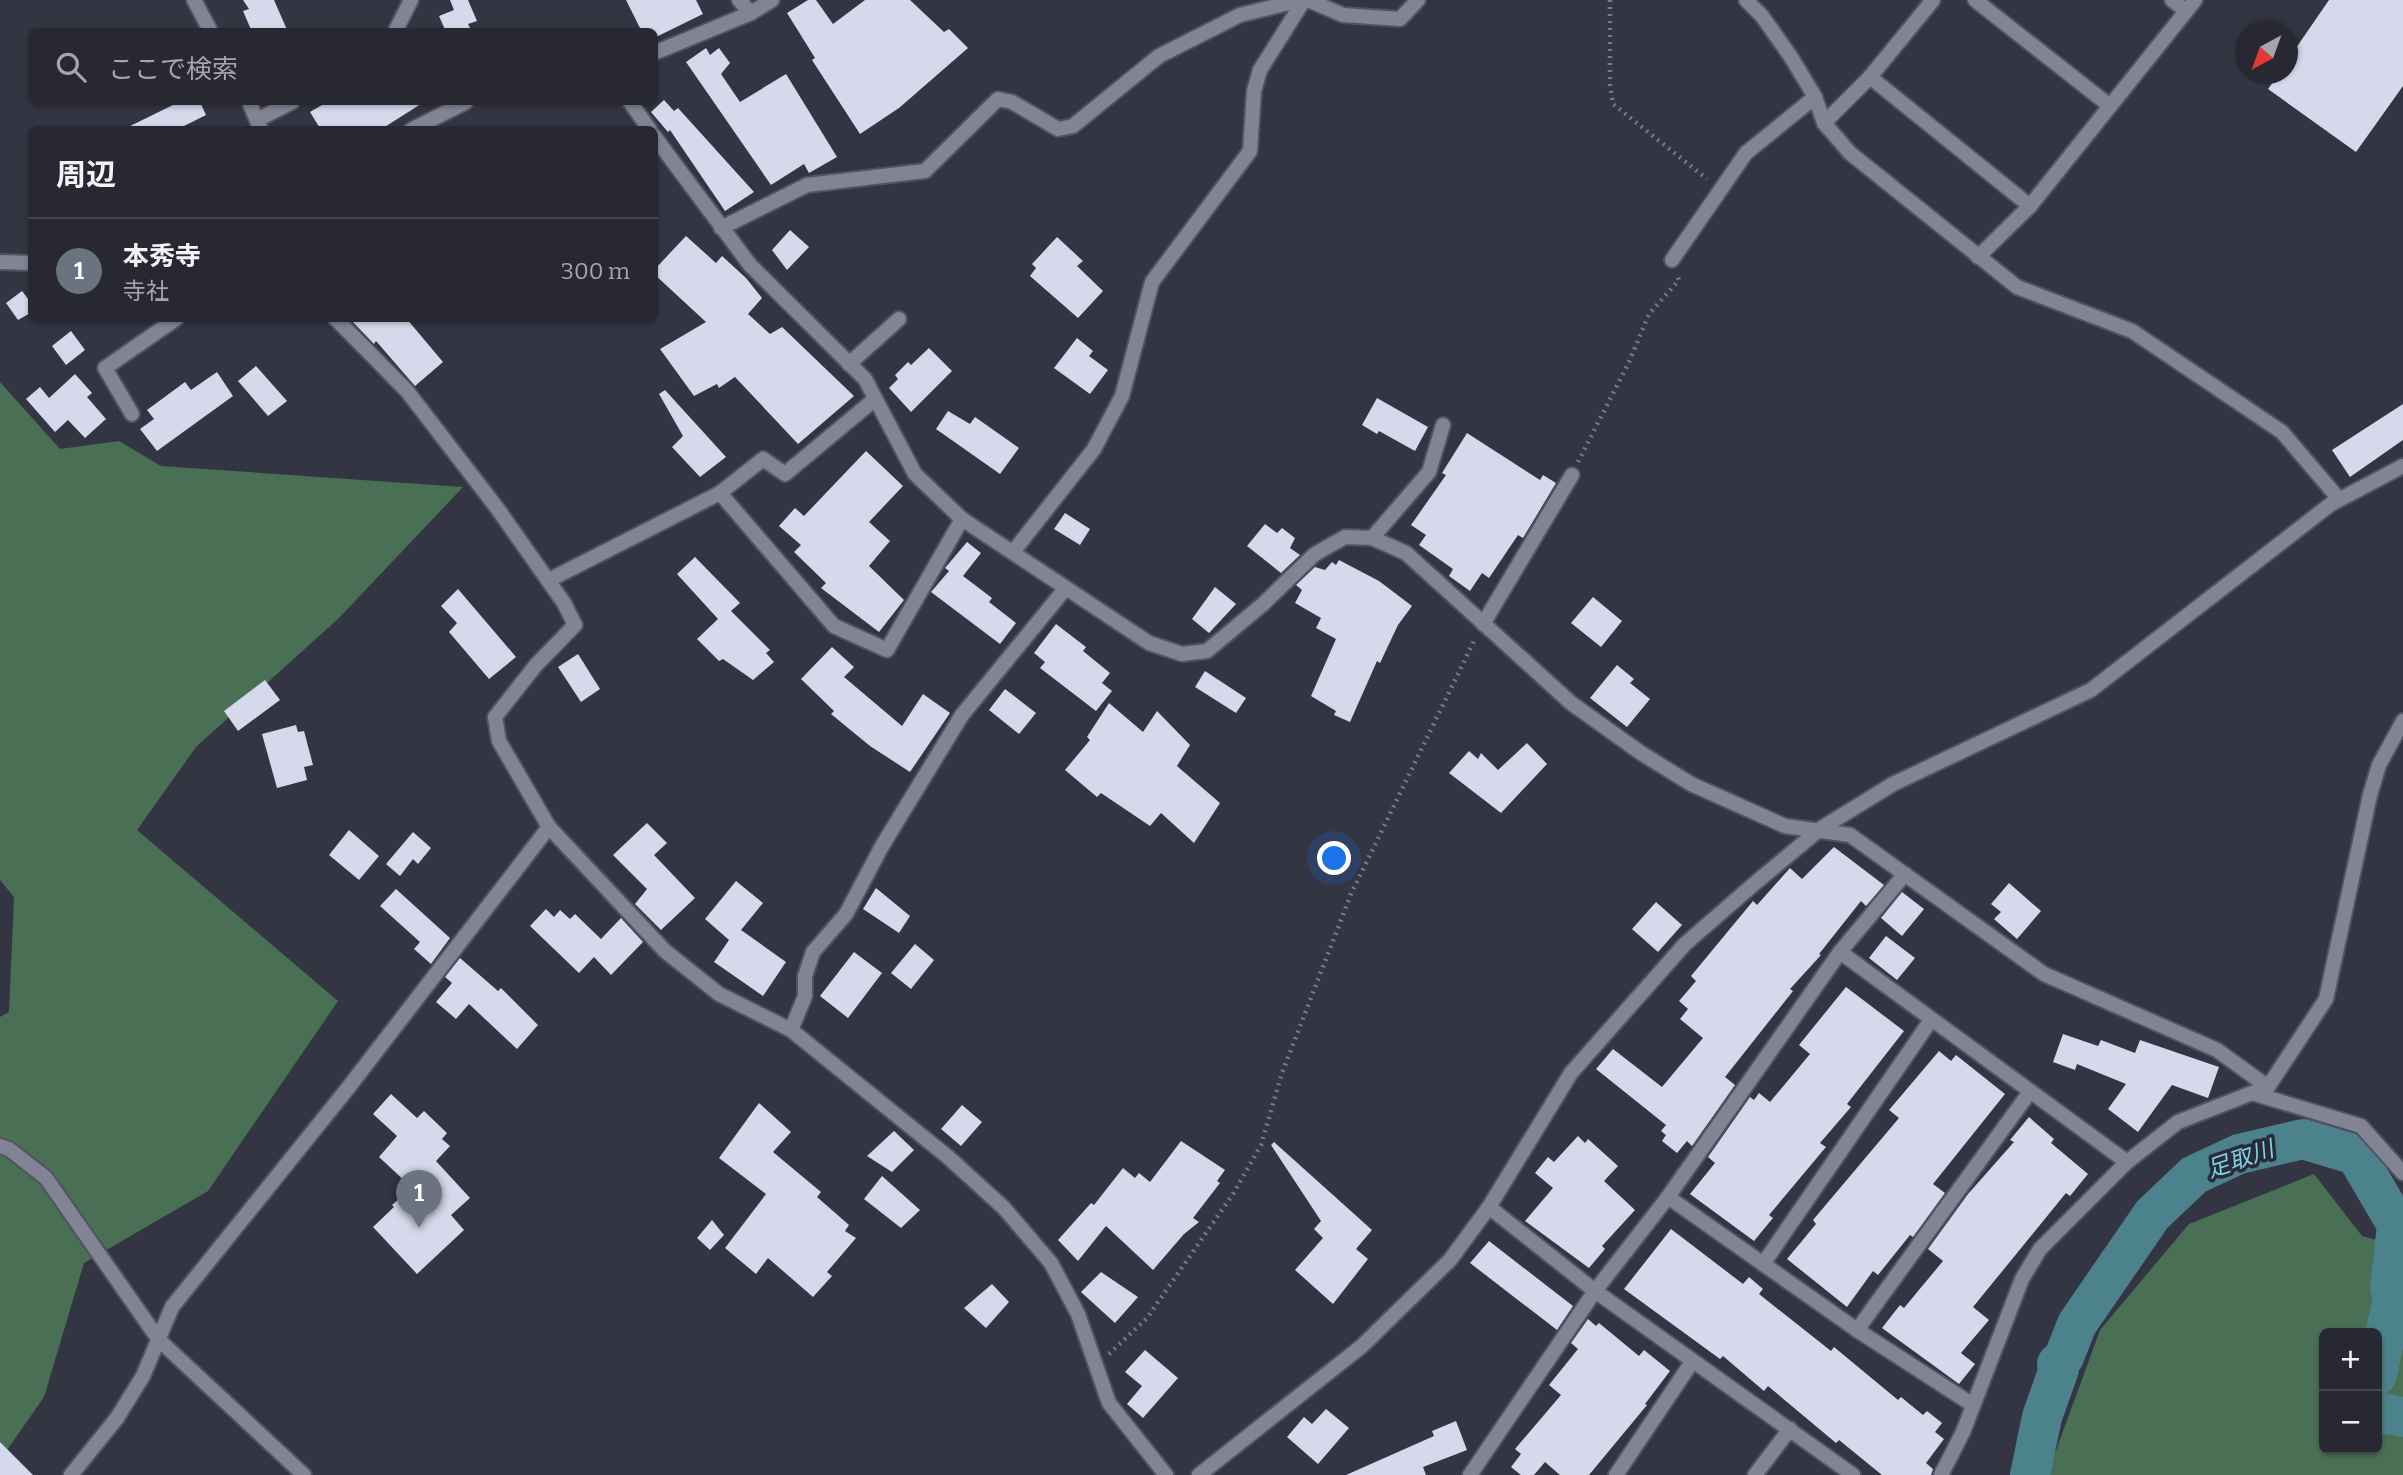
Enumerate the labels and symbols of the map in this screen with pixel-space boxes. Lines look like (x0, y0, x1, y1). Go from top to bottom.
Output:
north arrow (2235, 21, 2298, 84)
your location (1317, 841, 1351, 875)
water label: 足取川 (2203, 1134, 2280, 1183)
pin: 1 (396, 1170, 442, 1228)

